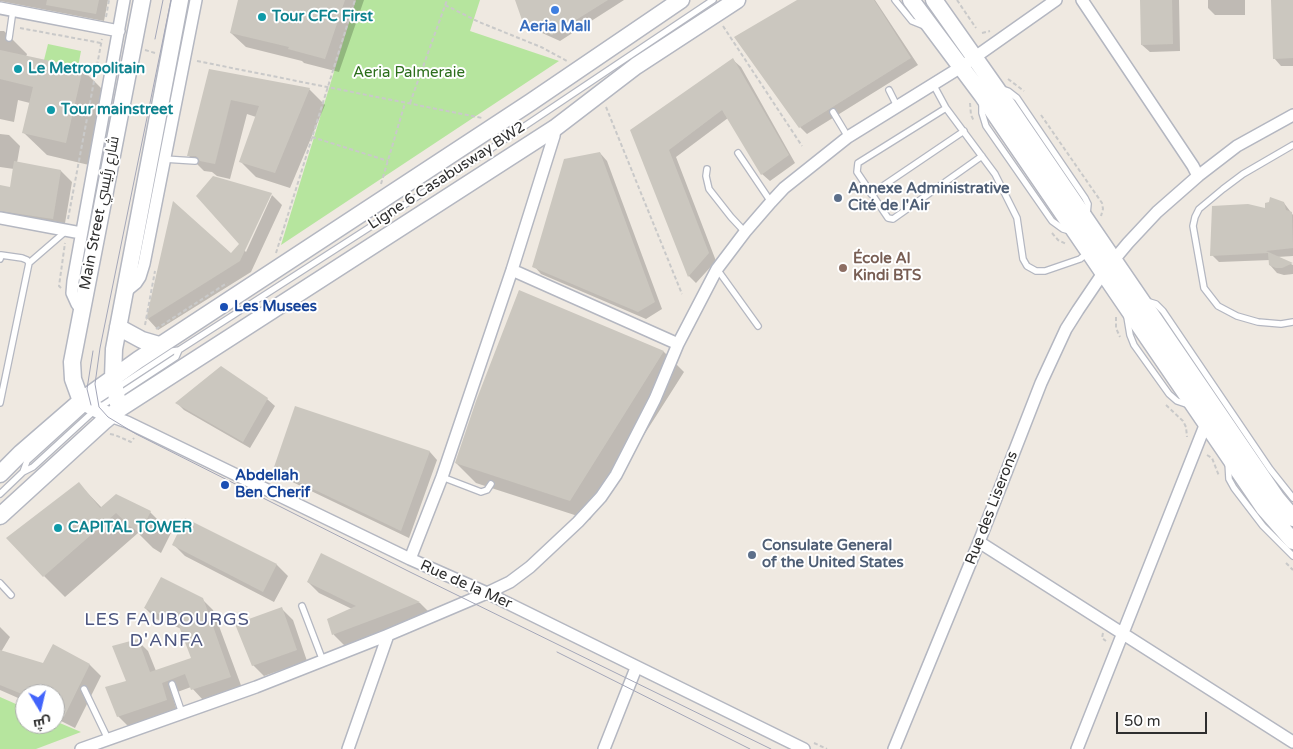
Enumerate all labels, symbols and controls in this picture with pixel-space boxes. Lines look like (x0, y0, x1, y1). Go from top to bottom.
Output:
marker: Aeria Mall (549, 4, 561, 16)
place label: Tour CFC First (272, 8, 373, 26)
marker: Tour CFC First (256, 11, 268, 23)
place label: Aeria Mall (519, 18, 591, 36)
place label: Le Metropolitain (28, 60, 145, 78)
marker: Le Metropolitain (12, 63, 24, 75)
park label: Aeria Palmeraie (353, 64, 465, 82)
place label: Tour mainstreet (61, 101, 173, 119)
marker: Tour mainstreet (45, 104, 57, 116)
street label: Ligne 6 Casabusway BW2 (365, 118, 529, 234)
street label: Main Street شارع رئيسي (76, 134, 124, 292)
place label: Annexe Administrative Cité de l'Air (848, 180, 1010, 215)
marker: Annexe Administrative Cité de l'Air (832, 192, 844, 204)
place label: École Al Kindi BTS (853, 250, 921, 285)
marker: École Al Kindi BTS (837, 262, 849, 274)
place label: Les Musees (234, 298, 317, 316)
marker: Les Musees (218, 301, 230, 313)
street label: Rue des Liserons (962, 449, 1022, 567)
place label: Abdellah Ben Cherif (235, 467, 310, 502)
marker: Abdellah Ben Cherif (219, 479, 231, 491)
place label: CAPITAL TOWER (68, 519, 192, 537)
marker: CAPITAL TOWER (52, 522, 64, 534)
place label: Consulate General of the United States (762, 537, 904, 572)
marker: Consulate General of the United States (746, 549, 758, 561)
street label: Rue de la Mer (417, 557, 515, 613)
district label: LES FAUBOURGS D'ANFA (83, 609, 251, 652)
north arrow (15, 684, 65, 734)
scale bar (1118, 702, 1209, 734)
text: 50 m (1124, 712, 1161, 730)
text: ش (32, 714, 52, 733)

